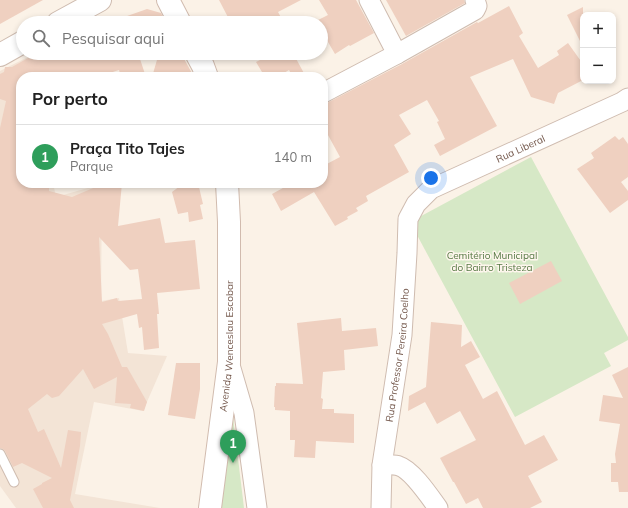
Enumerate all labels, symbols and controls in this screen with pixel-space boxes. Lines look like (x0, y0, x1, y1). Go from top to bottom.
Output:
map controls (580, 12, 616, 84)
button: + (580, 12, 616, 48)
search box (16, 16, 328, 60)
icon: search (30, 27, 52, 49)
text: Pesquisar aqui (62, 29, 164, 48)
button: − (580, 48, 616, 84)
text: Por perto (32, 88, 108, 109)
street label: Rua Liberal (494, 132, 547, 165)
text: Praça Tito Tajes (70, 139, 185, 158)
text: 1 (41, 149, 49, 165)
text: 140 m (274, 149, 312, 165)
text: Parque (70, 158, 113, 174)
your location (421, 168, 441, 188)
park label: Cemitério Municipal do Bairro Tristeza (447, 249, 537, 274)
street label: Avenida Wenceslau Escobar (216, 280, 236, 412)
street label: Rua Professor Pereira Coelho (382, 288, 411, 423)
pin: 1 (220, 430, 246, 463)

